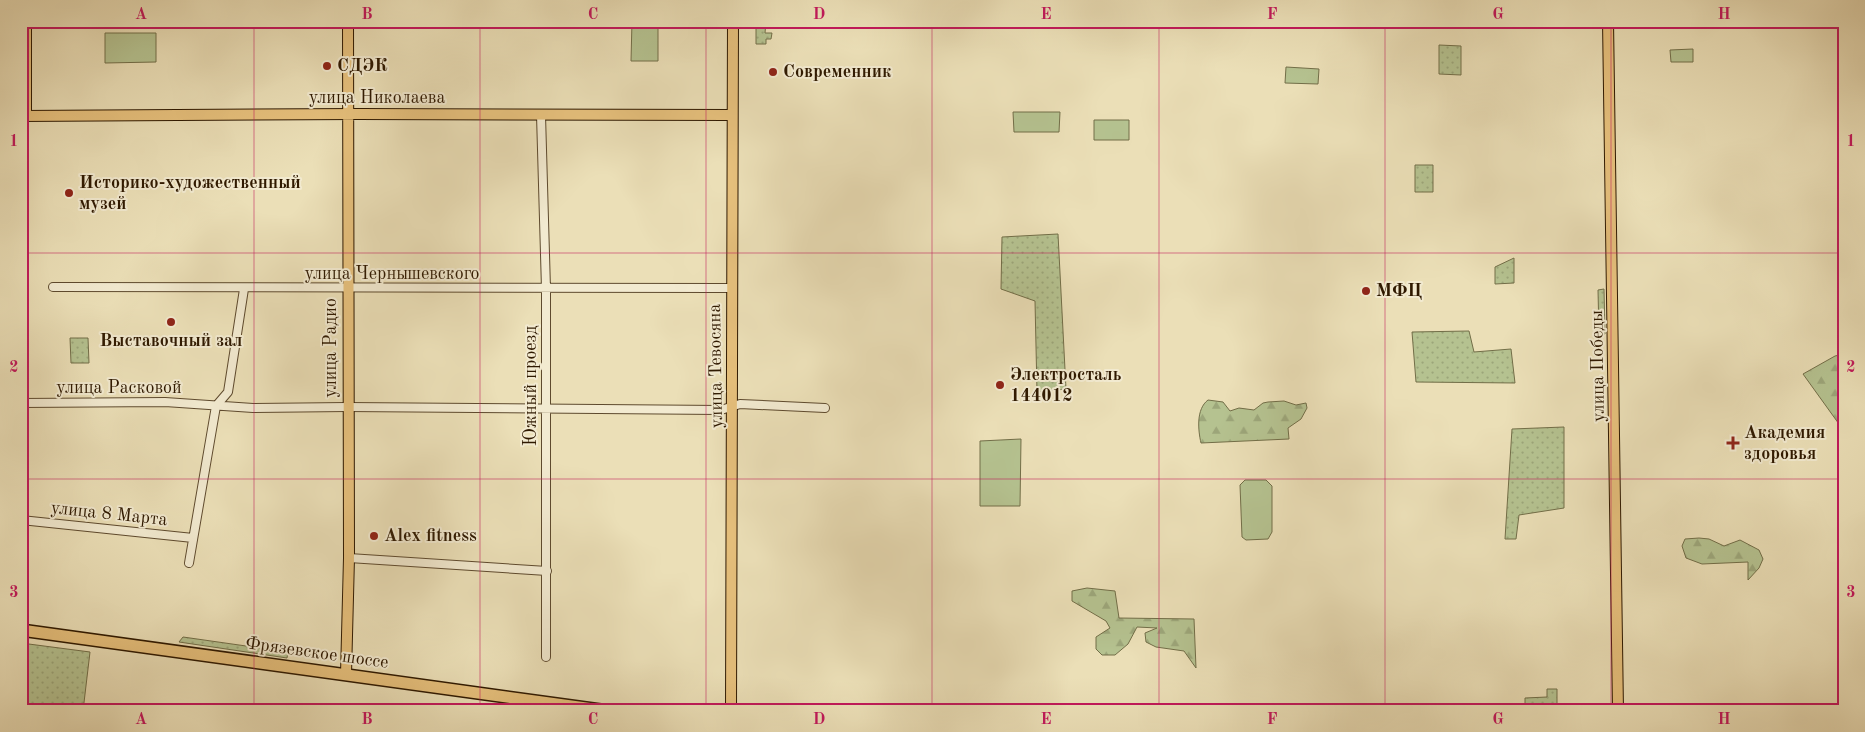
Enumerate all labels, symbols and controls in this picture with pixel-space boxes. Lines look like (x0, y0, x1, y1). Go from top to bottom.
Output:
text: A (135, 7, 147, 23)
text: B (361, 7, 373, 23)
text: C (588, 7, 598, 23)
text: D (813, 7, 825, 23)
text: E (1040, 7, 1052, 23)
text: F (1267, 7, 1278, 23)
text: G (1492, 7, 1504, 23)
text: H (1717, 7, 1731, 23)
place label: СДЭК (337, 57, 387, 75)
marker: СДЭК (321, 60, 333, 72)
place label: Современник (783, 63, 892, 81)
marker: Современник (767, 66, 779, 78)
street label: улица Николаева (309, 89, 445, 107)
text: 1 (9, 134, 19, 150)
text: 1 (1846, 134, 1856, 150)
place label: Историко-художественный музей (79, 174, 301, 213)
marker: Историко-художественный музей (63, 187, 75, 199)
street label: улица Чернышевского (305, 265, 480, 283)
place label: МФЦ (1376, 282, 1422, 300)
marker: МФЦ (1360, 285, 1372, 297)
street label: улица Радио (322, 298, 340, 398)
street label: улица Тевосяна (706, 303, 726, 428)
street label: улица Победы (1588, 310, 1608, 422)
marker: Выставочный зал (165, 316, 177, 328)
street label: Южный проезд (522, 326, 540, 446)
place label: Выставочный зал (99, 332, 243, 350)
text: 2 (9, 360, 19, 376)
text: 2 (1846, 360, 1856, 376)
place label: Электросталь 144012 (1010, 366, 1122, 405)
street label: улица Расковой (56, 379, 182, 397)
marker: Электросталь 144012 (994, 379, 1006, 391)
place label: Академия здоровья (1744, 424, 1825, 463)
marker: Академия здоровья (1726, 436, 1740, 450)
street label: улица 8 Марта (50, 499, 168, 529)
place label: Alex fitness (384, 527, 477, 545)
marker: Alex fitness (368, 530, 380, 542)
text: 3 (9, 585, 19, 601)
text: 3 (1846, 585, 1856, 601)
street label: Фрязевское шоссе (244, 634, 390, 672)
text: A (135, 712, 147, 728)
text: B (361, 712, 373, 728)
text: C (588, 712, 598, 728)
text: D (813, 712, 825, 728)
text: E (1040, 712, 1052, 728)
text: F (1267, 712, 1278, 728)
text: G (1492, 712, 1504, 728)
text: H (1717, 712, 1731, 728)

